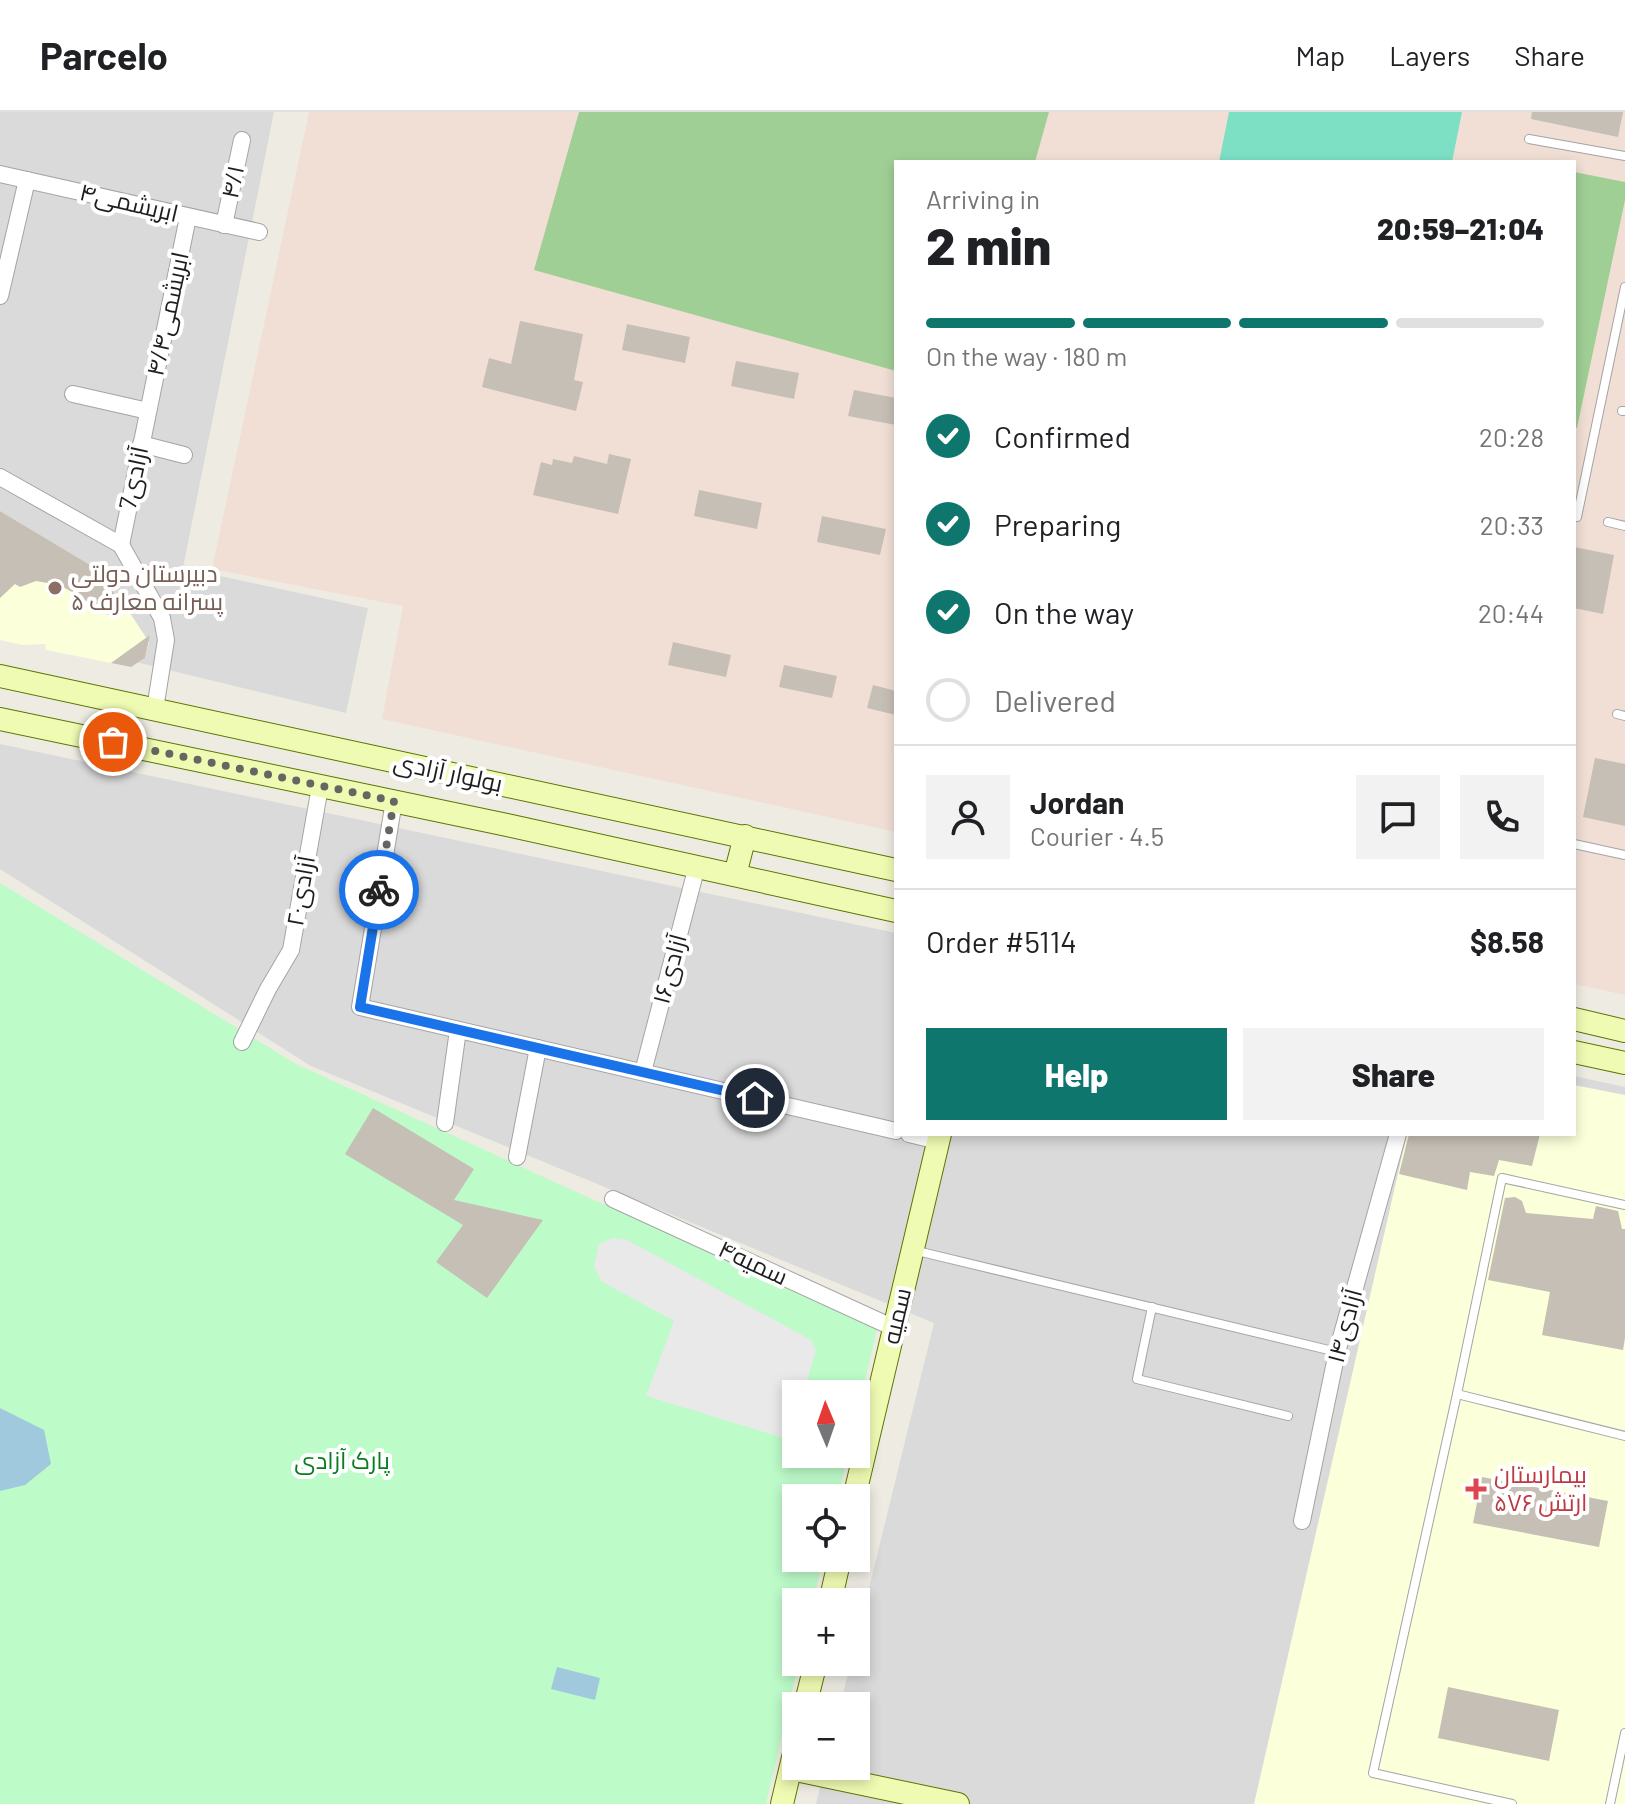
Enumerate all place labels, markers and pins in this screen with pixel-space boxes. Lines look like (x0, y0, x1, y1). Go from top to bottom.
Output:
place label: دبیرستان دولتی پسرانه معارف ۵ (71, 558, 224, 618)
marker: دبیرستان دولتی پسرانه معارف ۵ (46, 579, 64, 597)
pin (79, 708, 147, 776)
pin (721, 1064, 789, 1132)
place label: بیمارستان ۵۷۶ ارتش (1494, 1459, 1587, 1517)
marker: بیمارستان ۵۷۶ ارتش (1465, 1478, 1487, 1500)

